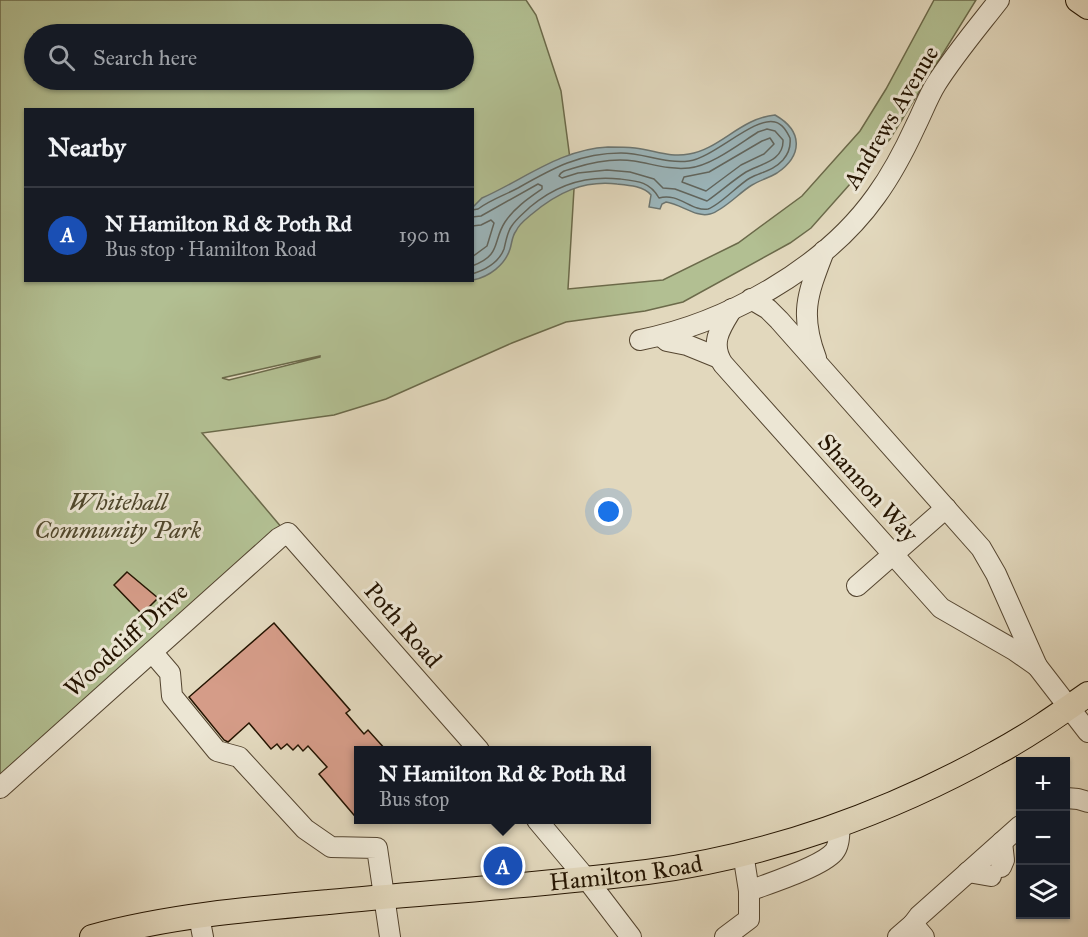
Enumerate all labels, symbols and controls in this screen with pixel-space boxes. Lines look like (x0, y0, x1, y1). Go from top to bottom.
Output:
search box (24, 24, 474, 90)
street label: Andrews Avenue (836, 40, 946, 195)
icon: search (45, 41, 78, 74)
text: Search here (93, 44, 197, 71)
text: Nearby (48, 131, 126, 163)
text: N Hamilton Rd & Poth Rd (105, 210, 352, 237)
text: A (61, 223, 74, 247)
text: 190 m (399, 223, 450, 247)
text: Bus stop · Hamilton Road (105, 237, 317, 261)
street label: Shannon Way (811, 427, 925, 549)
park label: Whitehall Community Park (34, 487, 202, 545)
your location (594, 497, 623, 526)
street label: Woodcliff Drive (58, 576, 194, 704)
street label: Poth Road (358, 576, 448, 674)
popup (354, 746, 651, 824)
map controls (1016, 757, 1070, 919)
button: + (1016, 757, 1070, 811)
text: N Hamilton Rd & Poth Rd (379, 760, 626, 787)
text: Bus stop (379, 787, 449, 811)
button: − (1016, 811, 1070, 865)
pin: A (484, 844, 522, 888)
street label: Hamilton Road (548, 848, 705, 898)
button: layers (1016, 865, 1070, 919)

